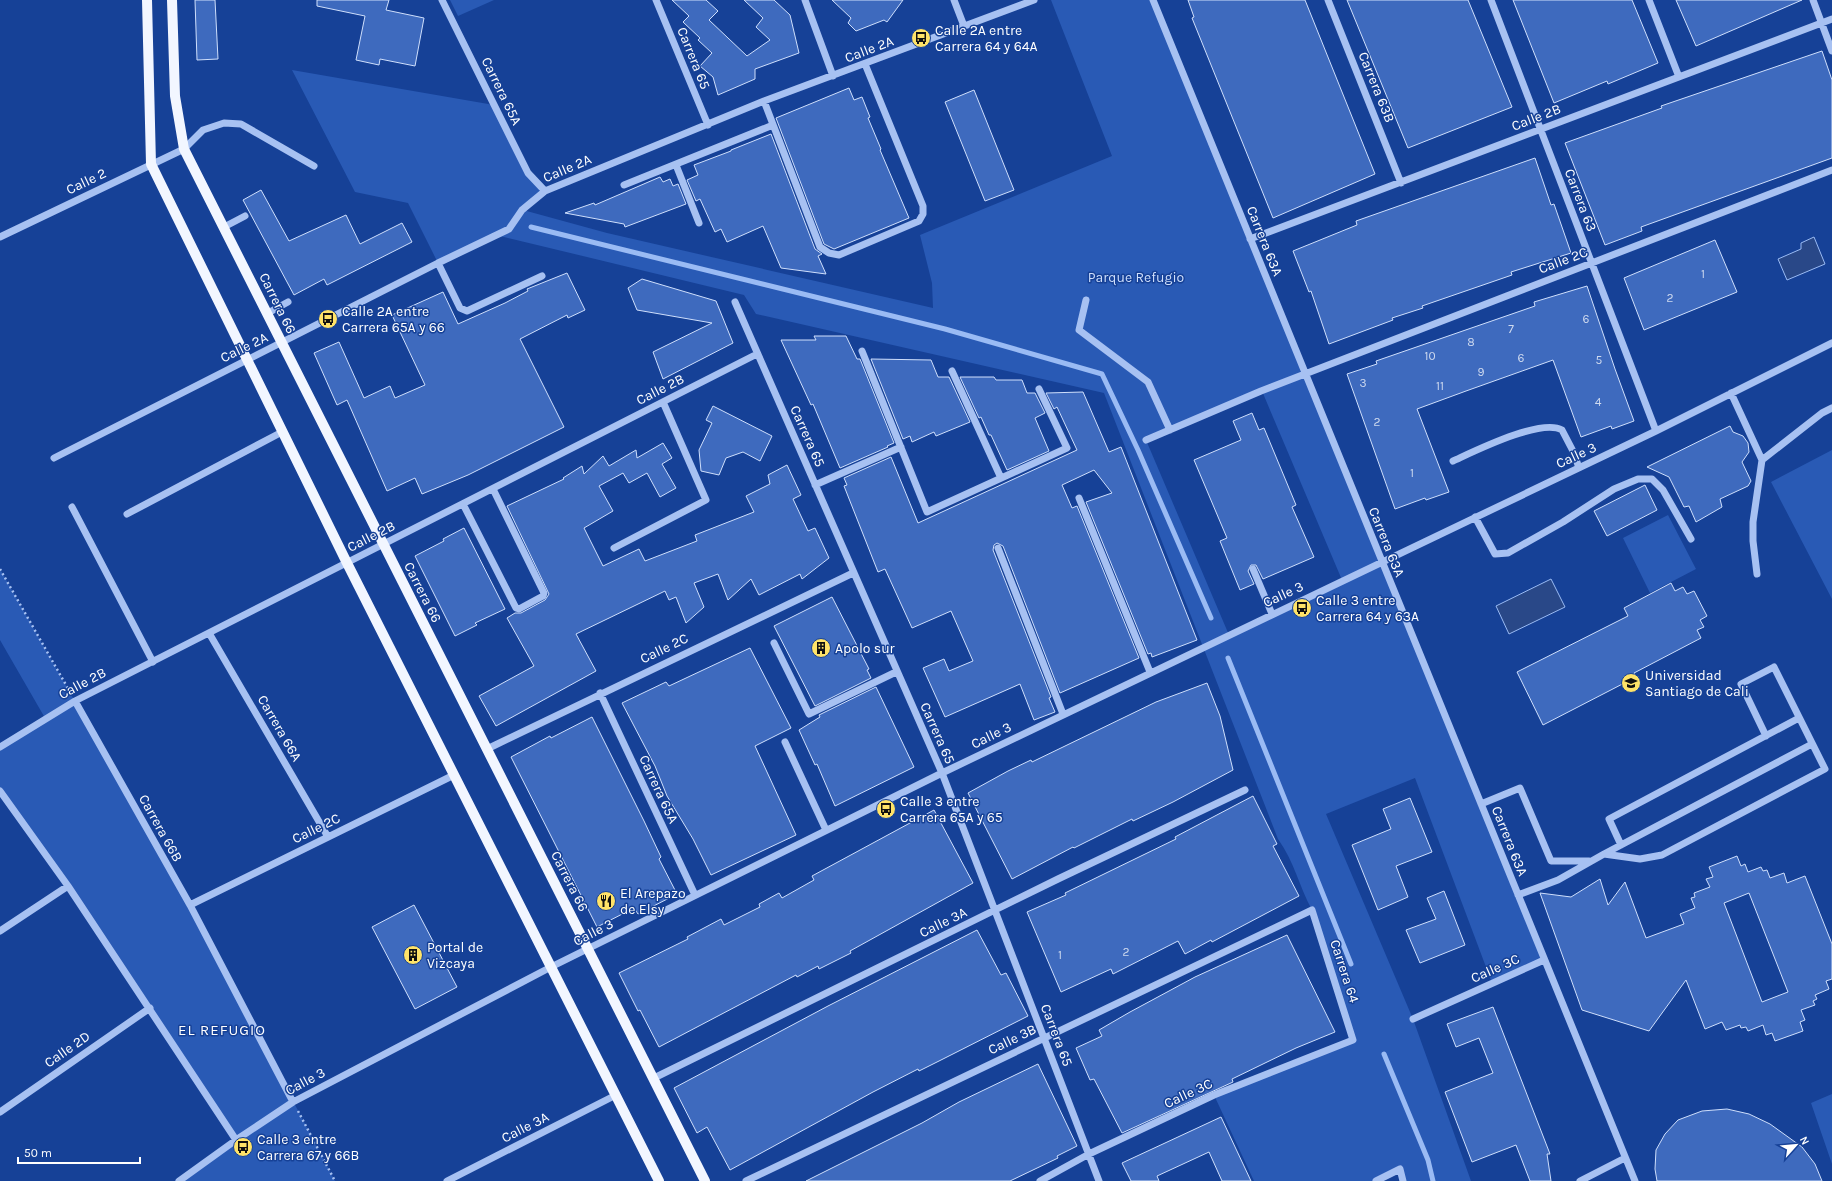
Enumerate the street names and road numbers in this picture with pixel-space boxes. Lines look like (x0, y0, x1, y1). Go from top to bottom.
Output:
street label: Carrera 65 (673, 25, 714, 92)
street label: Calle 2A (842, 32, 896, 67)
street label: Carrera 63B (1355, 49, 1398, 125)
street label: Carrera 65A (478, 54, 525, 128)
street label: Calle 2B (1509, 100, 1563, 135)
street label: Calle 2A (540, 151, 594, 186)
street label: Calle 2 (63, 164, 109, 198)
street label: Carrera 63 (1561, 166, 1600, 234)
street label: Carrera 63A (1243, 204, 1286, 279)
street label: Calle 2C (1536, 243, 1590, 278)
street label: Carrera 66 (256, 270, 300, 336)
street label: Calle 2A (218, 329, 271, 366)
street label: Calle 2B (633, 370, 687, 409)
street label: Carrera 65 (786, 403, 829, 470)
street label: Calle 3 (1553, 439, 1599, 472)
street label: Carrera 63A (1365, 505, 1408, 580)
street label: Calle 2B (344, 517, 398, 556)
street label: Carrera 66 (400, 559, 445, 625)
street label: Calle 3 (1260, 578, 1306, 611)
street label: Calle 2C (637, 630, 691, 667)
street label: Calle 2B (56, 664, 109, 703)
street label: Carrera 66A (254, 692, 305, 764)
street label: Carrera 65 (916, 700, 959, 767)
street label: Calle 3 (968, 718, 1014, 752)
street label: Carrera 65A (635, 752, 682, 826)
street label: Carrera 66B (135, 792, 186, 865)
street label: Carrera 63A (1488, 804, 1531, 879)
street label: Calle 2C (289, 810, 343, 847)
street label: Carrera 66 (547, 848, 592, 914)
street label: Calle 3A (917, 904, 970, 941)
street label: Calle 3 (570, 915, 616, 950)
street label: Carrera 64 (1326, 937, 1363, 1005)
street label: Calle 3C (1468, 950, 1522, 987)
street label: Carrera 65 (1037, 1001, 1076, 1069)
street label: Calle 3B (985, 1020, 1039, 1058)
street label: Calle 2D (41, 1028, 93, 1071)
street label: Calle 3 (282, 1064, 328, 1099)
street label: Calle 3C (1161, 1075, 1215, 1112)
street label: Calle 3A (499, 1108, 552, 1147)

